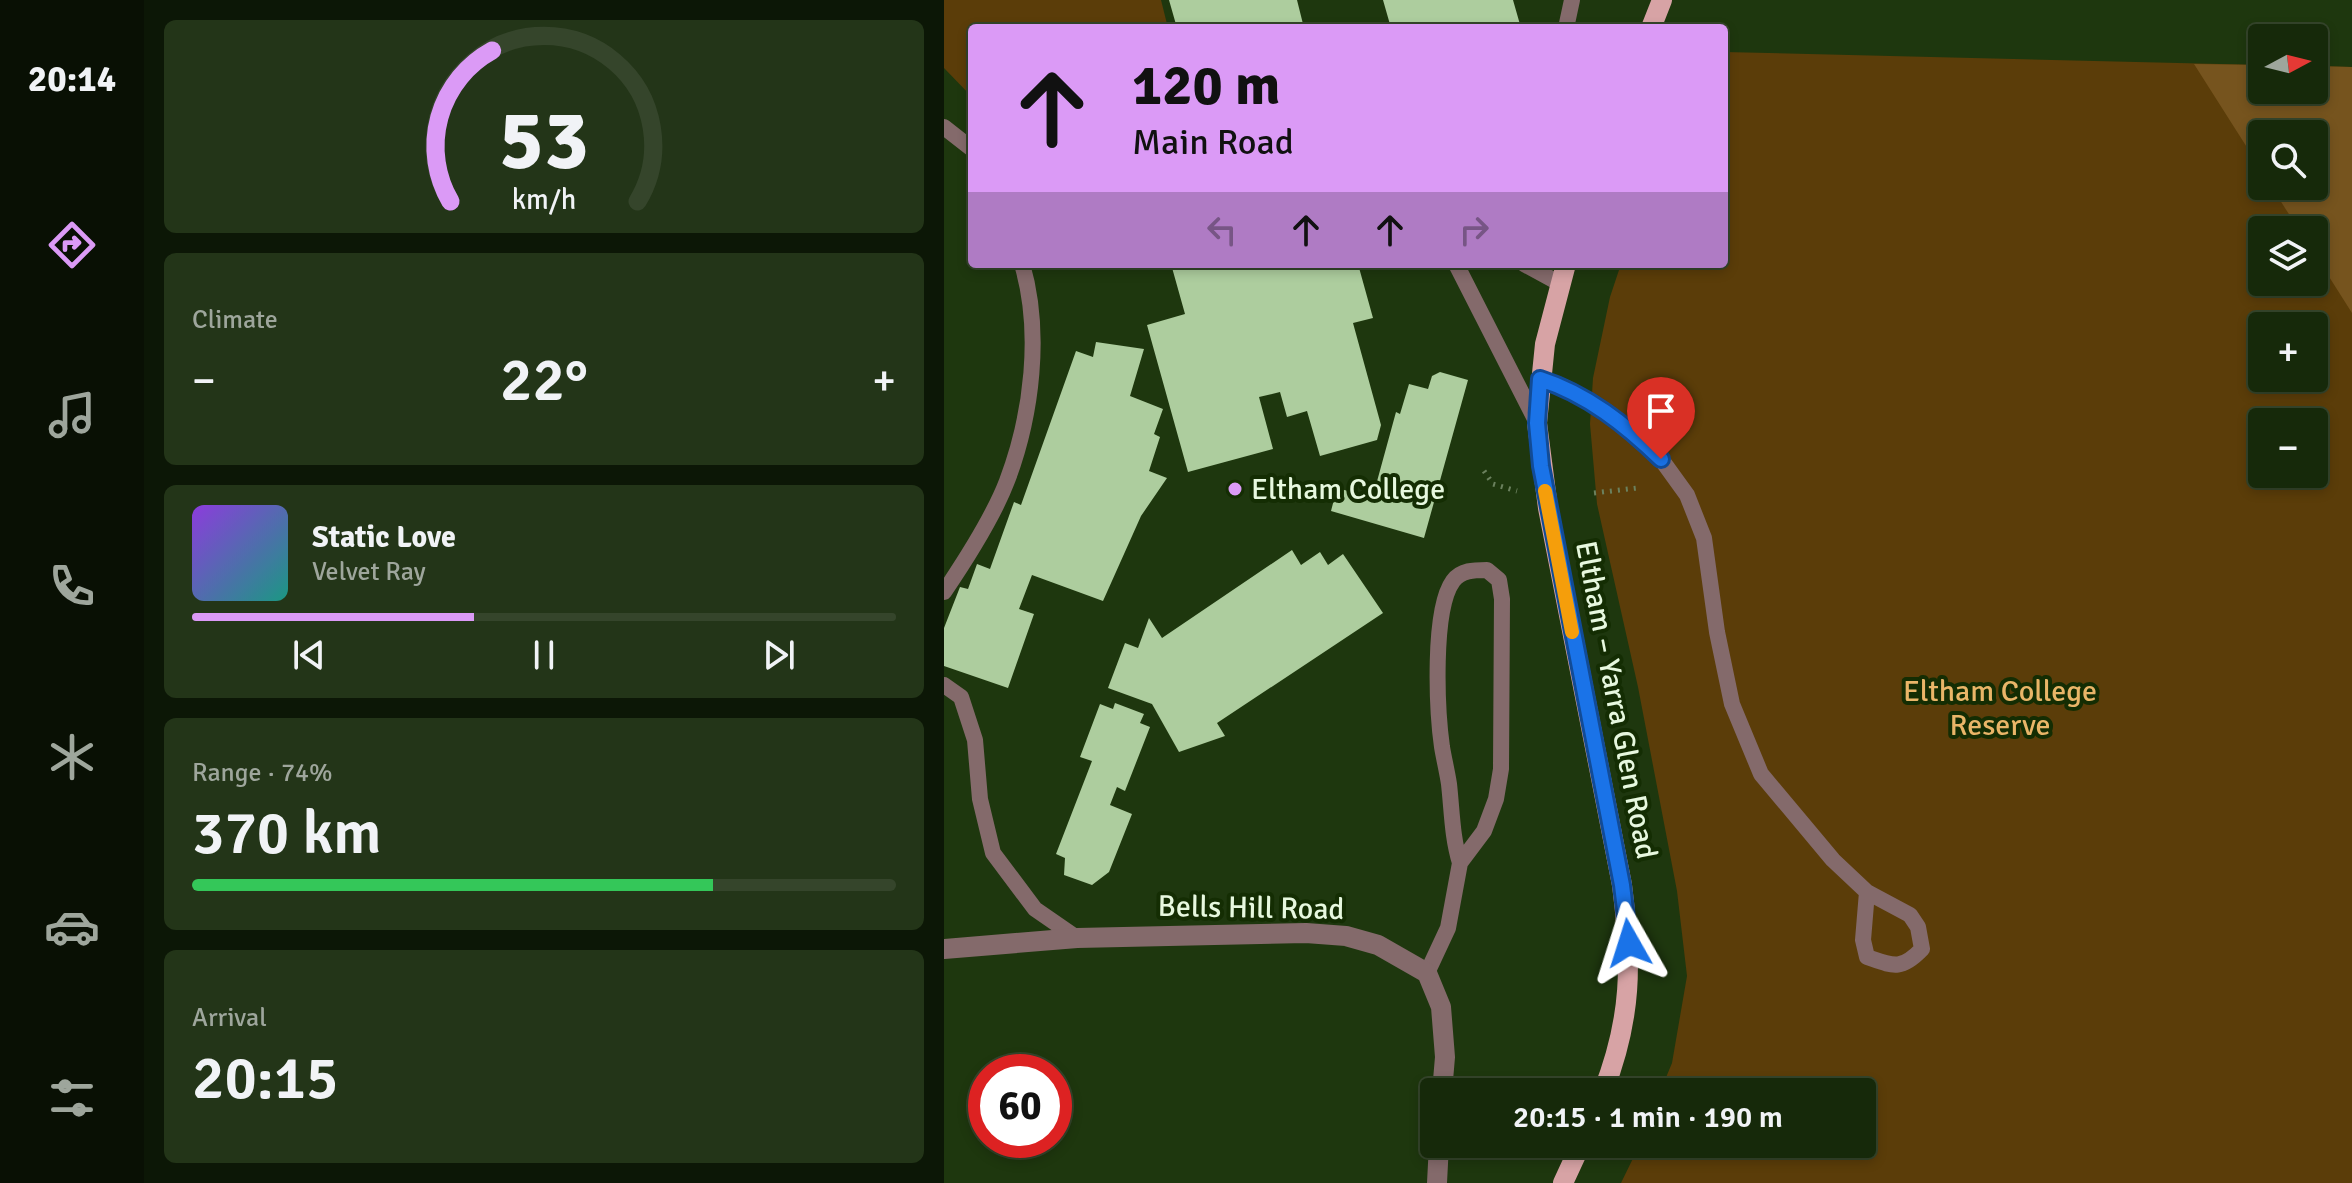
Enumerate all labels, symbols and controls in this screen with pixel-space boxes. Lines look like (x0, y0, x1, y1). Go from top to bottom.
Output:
north arrow (2248, 24, 2328, 104)
map controls (2248, 24, 2328, 488)
text: 120 m (1132, 51, 1280, 120)
icon: ahead (1000, 56, 1104, 160)
text: 20:14 (28, 57, 116, 102)
text: 53 (499, 90, 589, 192)
text: Main Road (1132, 120, 1294, 165)
button: search (2248, 120, 2328, 200)
text: km/h (512, 182, 576, 217)
icon: left (1200, 208, 1244, 252)
icon: ahead (1284, 208, 1328, 252)
icon: ahead (1368, 208, 1412, 252)
icon: right (1452, 208, 1496, 252)
button: layers (2248, 216, 2328, 296)
icon: directions (44, 217, 100, 273)
text: Climate (192, 304, 278, 336)
button: + (2248, 312, 2328, 392)
text: 22° (500, 344, 588, 418)
text: − (192, 354, 216, 408)
text: + (872, 354, 896, 408)
pin (1627, 377, 1695, 459)
icon: music (44, 387, 100, 443)
icon: arrive (1639, 389, 1683, 433)
button: − (2248, 408, 2328, 488)
place label: Eltham College (1251, 471, 1445, 508)
marker: Eltham College (1226, 480, 1244, 498)
text: Static Love (312, 519, 456, 556)
street label: Eltham – Yarra Glen Road (1567, 538, 1665, 862)
text: Velvet Ray (312, 556, 426, 588)
icon: phone (44, 558, 100, 614)
icon: previous (287, 633, 331, 677)
icon: pause (522, 633, 566, 677)
icon: next (757, 633, 801, 677)
park label: Eltham College Reserve (1903, 673, 2097, 744)
icon: climate (44, 729, 100, 785)
text: Range · 74% (192, 757, 333, 789)
text: 370 km (192, 797, 381, 871)
street label: Bells Hill Road (1157, 888, 1345, 928)
icon: car (44, 899, 100, 955)
position arrow (1587, 901, 1671, 985)
text: Arrival (192, 1002, 267, 1034)
text: 20:15 (192, 1042, 339, 1116)
speed limit sign: 60 (968, 1054, 1072, 1158)
icon: filters (44, 1070, 100, 1126)
text: 20:15 · 1 min · 190 m (1513, 1099, 1783, 1136)

